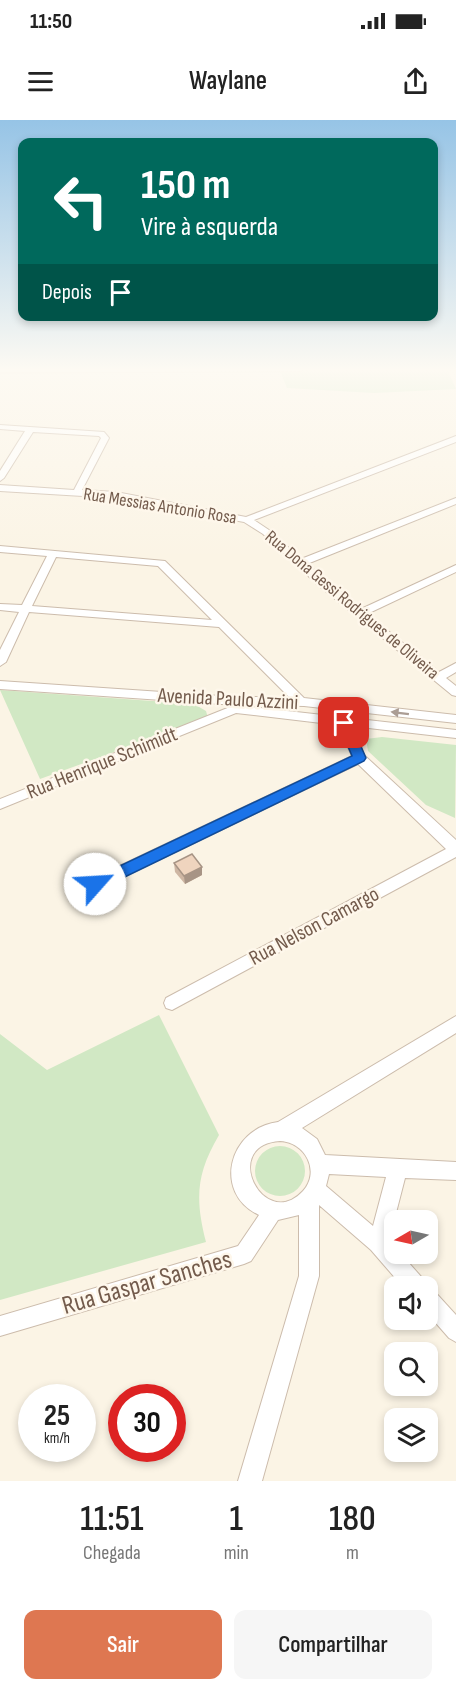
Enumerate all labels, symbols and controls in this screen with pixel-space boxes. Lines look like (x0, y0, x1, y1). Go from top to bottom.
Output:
text: 11:50 (30, 8, 72, 35)
icon: menu (24, 65, 57, 98)
text: Waylane (189, 65, 267, 97)
icon: share (399, 65, 432, 98)
text: 150 m (141, 160, 230, 211)
icon: left (42, 162, 120, 240)
text: Vire à esquerda (141, 211, 278, 243)
icon: arrive (104, 276, 137, 309)
text: Depois (42, 279, 92, 306)
street label: Rua Messias Antonio Rosa (82, 484, 238, 528)
street label: Rua Dona Gessi Rodrigues de Oliveira (261, 526, 443, 684)
street label: Avenida Paulo Azzini (156, 683, 299, 715)
pin (318, 697, 369, 748)
icon: arrive (327, 706, 360, 739)
one-way arrow (390, 708, 409, 717)
street label: Rua Henrique Schimidt (23, 721, 181, 805)
position arrow (63, 852, 127, 916)
street label: Rua Nelson Camargo (245, 881, 383, 971)
north arrow (384, 1210, 438, 1264)
map controls (384, 1210, 438, 1462)
street label: Rua Gaspar Sanches (59, 1244, 235, 1322)
button: sound (384, 1276, 438, 1330)
button: search (384, 1342, 438, 1396)
speed limit sign: 30 (108, 1384, 186, 1462)
text: 25 (44, 1398, 70, 1434)
button: layers (384, 1408, 438, 1462)
text: km/h (44, 1429, 70, 1448)
text: 11:51 (80, 1498, 143, 1541)
text: 1 (230, 1498, 243, 1541)
text: 180 (329, 1498, 376, 1541)
text: Chegada (83, 1541, 141, 1565)
text: min (224, 1541, 249, 1565)
text: m (346, 1541, 359, 1565)
button: Sair (24, 1610, 222, 1679)
button: Compartilhar (234, 1610, 432, 1679)

